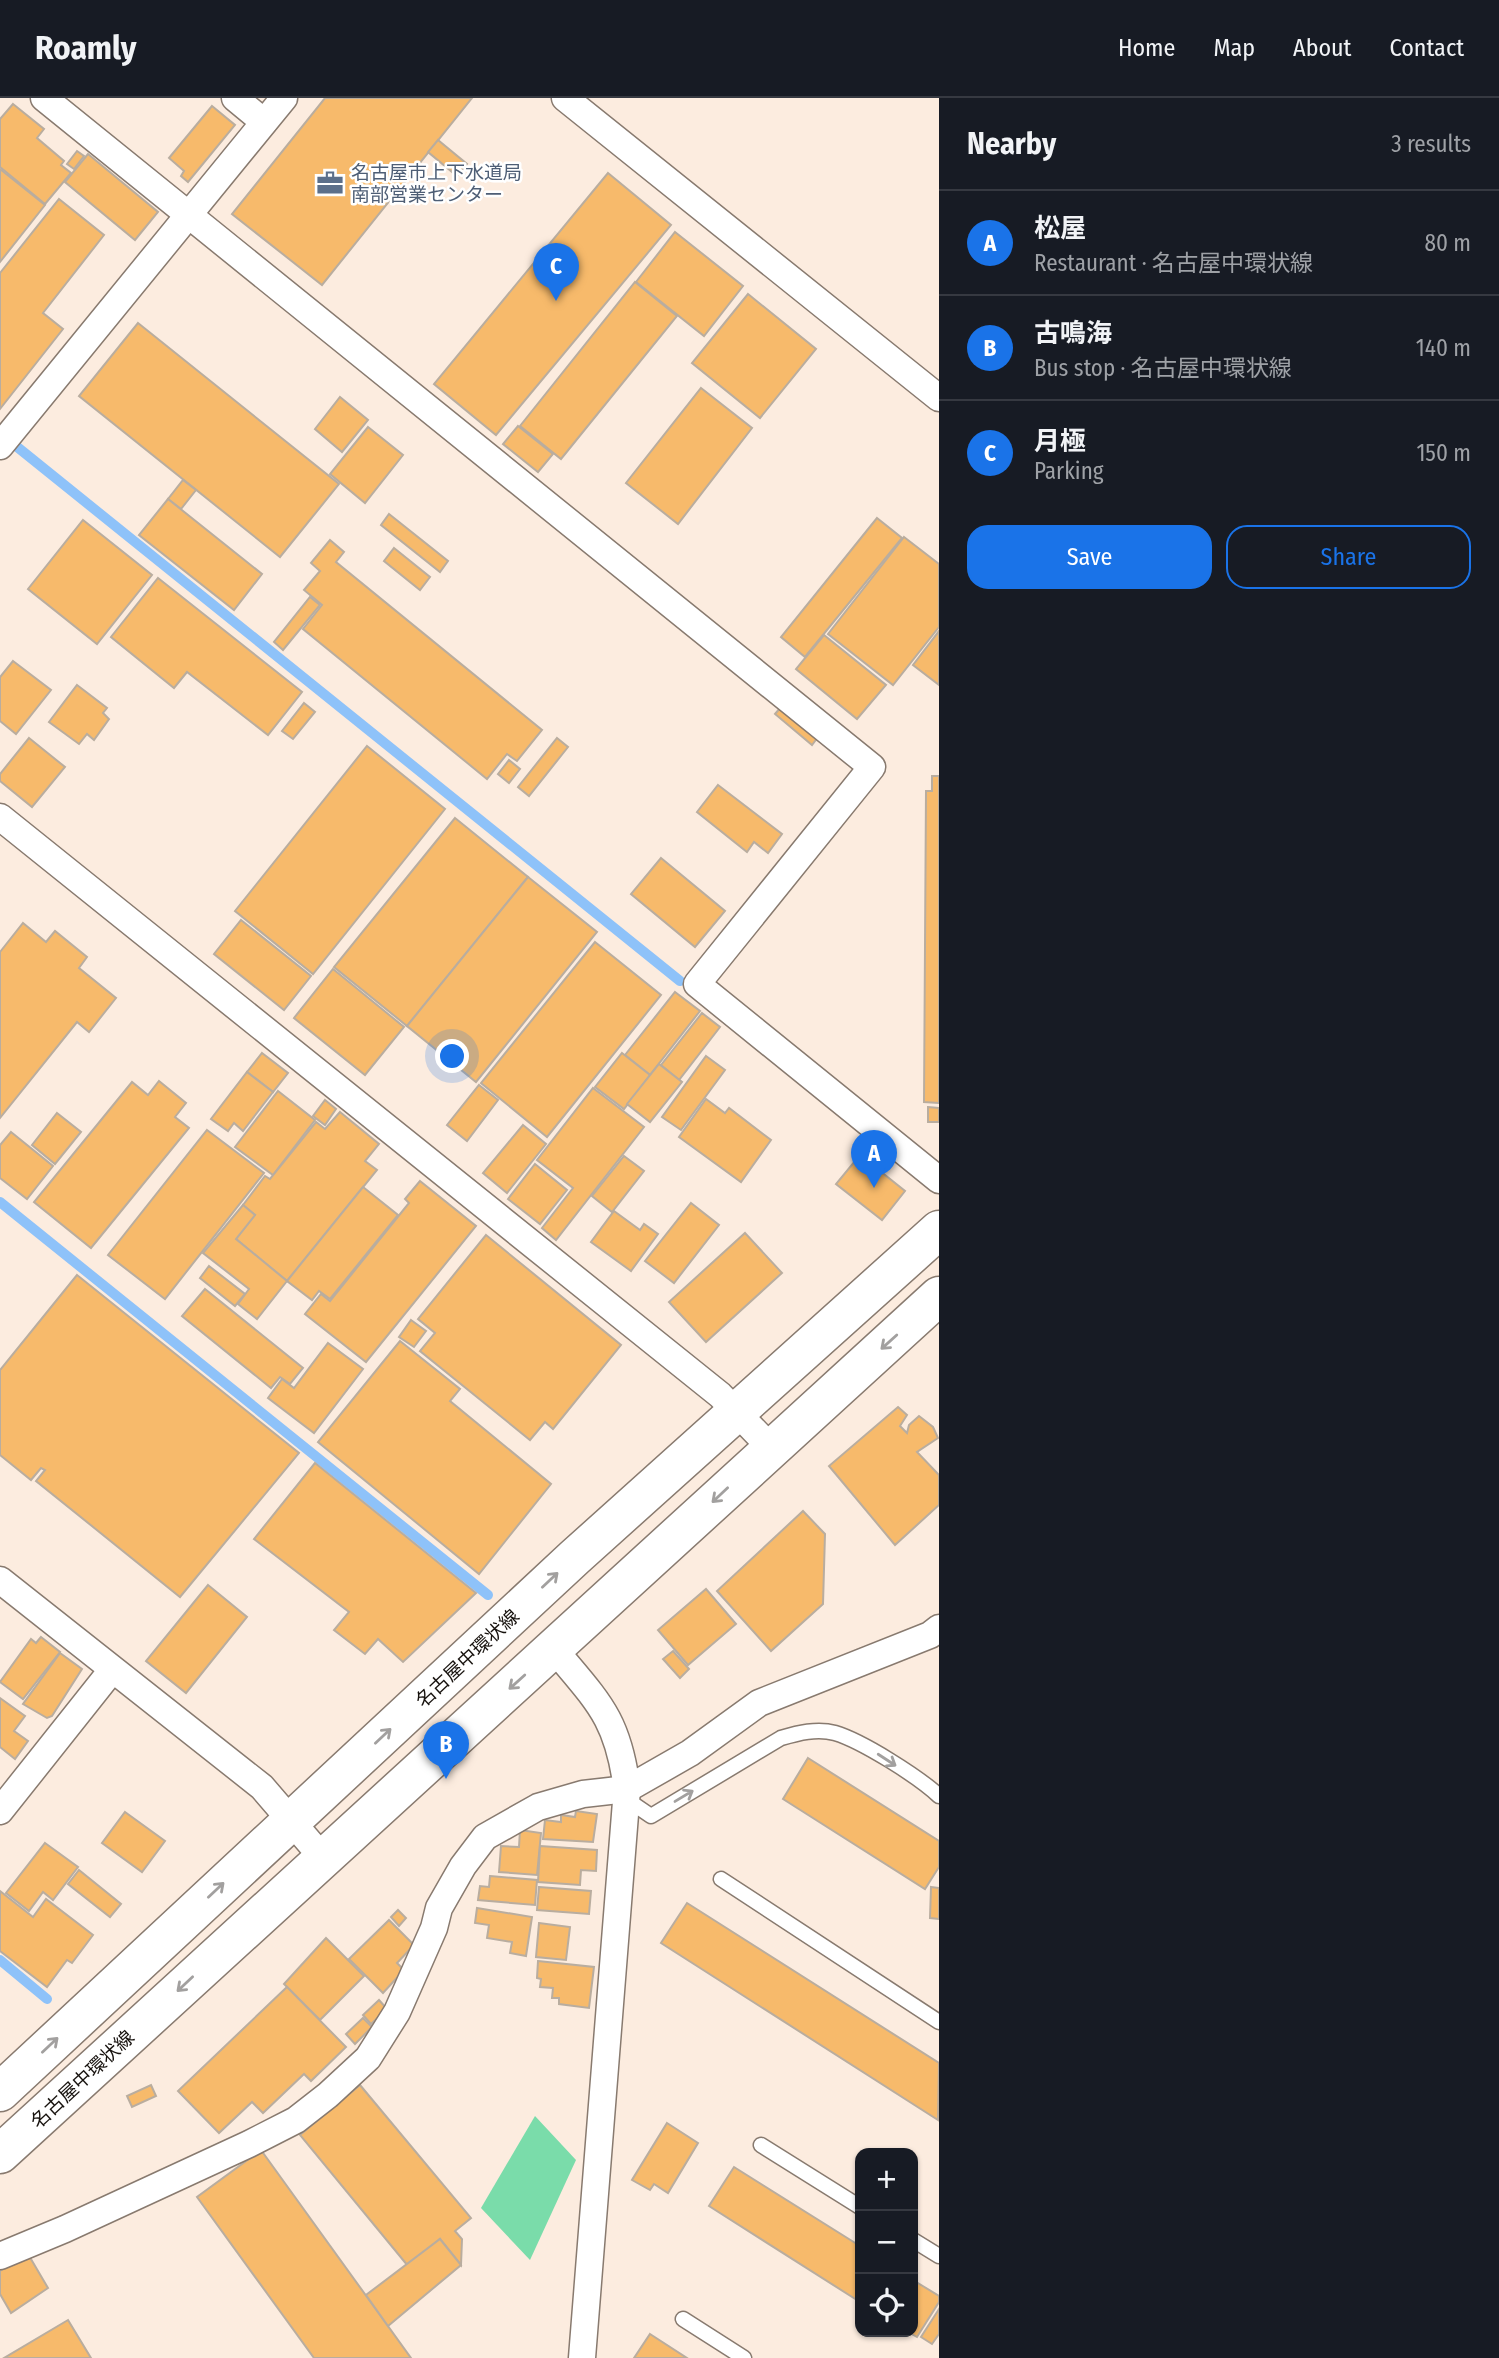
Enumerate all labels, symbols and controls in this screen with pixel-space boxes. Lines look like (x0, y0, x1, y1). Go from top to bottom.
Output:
text: Roamly (35, 28, 136, 68)
text: Home (1118, 34, 1175, 62)
text: Map (1213, 34, 1255, 62)
text: About (1293, 34, 1351, 62)
text: Contact (1389, 34, 1464, 62)
text: Nearby (967, 126, 1056, 162)
text: 3 results (1391, 130, 1471, 158)
place label: 名古屋市上下水道局 南部営業センター (351, 161, 522, 206)
office icon: 名古屋市上下水道局 南部営業センター (315, 168, 345, 198)
text: 松屋 (1034, 213, 1086, 244)
text: A (984, 229, 996, 257)
text: 80 m (1424, 229, 1471, 257)
pin: C (533, 243, 579, 301)
text: Restaurant · 名古屋中環状線 (1034, 249, 1313, 277)
text: 古鳴海 (1034, 318, 1112, 349)
text: B (984, 334, 996, 362)
text: 140 m (1416, 334, 1471, 362)
text: Bus stop · 名古屋中環状線 (1034, 354, 1292, 382)
text: 月極 (1034, 426, 1086, 457)
text: C (984, 439, 996, 467)
text: 150 m (1416, 439, 1471, 467)
text: Parking (1034, 457, 1104, 485)
button: Save (967, 525, 1212, 589)
button: Share (1226, 525, 1471, 589)
your location (435, 1039, 469, 1073)
pin: A (851, 1130, 897, 1188)
one-way arrow (880, 1334, 898, 1350)
one-way arrow (712, 1486, 730, 1503)
one-way arrow (541, 1572, 558, 1589)
street label: 名古屋中環状線 (411, 1605, 524, 1712)
one-way arrow (509, 1674, 526, 1691)
pin: B (423, 1721, 469, 1779)
one-way arrow (374, 1727, 391, 1744)
one-way arrow (876, 1754, 896, 1768)
one-way arrow (673, 1789, 693, 1803)
one-way arrow (207, 1882, 224, 1899)
one-way arrow (177, 1975, 195, 1991)
street label: 名古屋中環状線 (26, 2026, 139, 2133)
one-way arrow (41, 2037, 58, 2054)
map controls (855, 2148, 918, 2337)
button: + (855, 2148, 918, 2211)
button: − (855, 2211, 918, 2274)
button: locate (855, 2274, 918, 2337)

